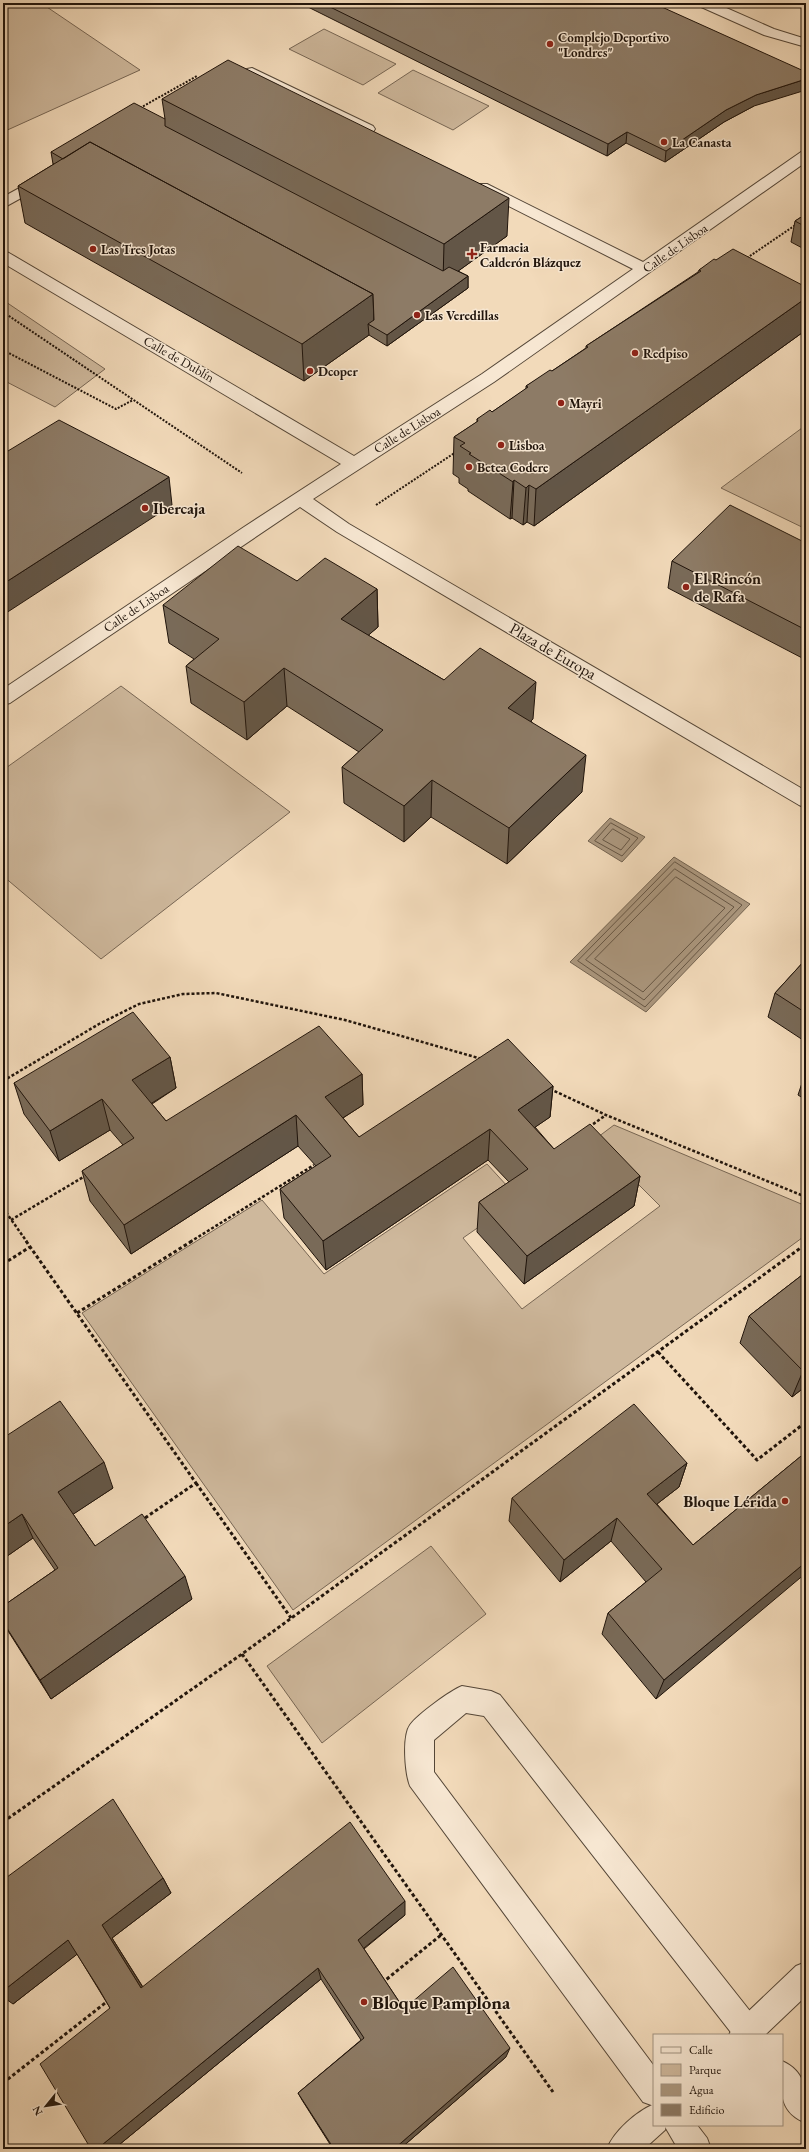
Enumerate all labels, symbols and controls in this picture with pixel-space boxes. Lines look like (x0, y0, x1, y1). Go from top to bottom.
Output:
place label: Complejo Deportivo "Londres" (558, 29, 669, 61)
marker: Complejo Deportivo "Londres" (545, 39, 555, 49)
place label: La Canasta (672, 134, 732, 151)
marker: La Canasta (659, 137, 669, 147)
street label: Calle de Lisboa (639, 219, 712, 277)
place label: Farmacia Calderón Blázquez (480, 239, 581, 271)
place label: Las Tres Jotas (101, 241, 175, 258)
marker: Las Tres Jotas (88, 244, 98, 254)
marker: Farmacia Calderón Blázquez (467, 249, 477, 259)
place label: Las Veredillas (425, 307, 499, 324)
marker: Las Veredillas (412, 310, 422, 320)
street label: Calle de Dublín (141, 332, 218, 386)
place label: Redpiso (643, 345, 688, 362)
marker: Redpiso (630, 348, 640, 358)
place label: Dcoper (318, 363, 358, 380)
marker: Dcoper (305, 366, 315, 376)
place label: Mayri (569, 395, 602, 412)
marker: Mayri (556, 398, 566, 408)
street label: Calle de Lisboa (370, 402, 444, 457)
place label: Lisboa (509, 437, 545, 454)
marker: Lisboa (496, 440, 506, 450)
place label: Betea Codere (477, 459, 549, 476)
marker: Betea Codere (464, 462, 474, 472)
place label: Ibercaja (153, 498, 206, 519)
marker: Ibercaja (140, 503, 150, 513)
place label: El Rincón de Rafa (694, 568, 761, 607)
street label: Calle de Lisboa (100, 579, 173, 636)
marker: El Rincón de Rafa (681, 582, 691, 592)
street label: Plaza de Europa (506, 618, 601, 685)
place label: Bloque Lérida (683, 1491, 778, 1512)
marker: Bloque Lérida (780, 1496, 790, 1506)
place label: Bloque Pamplona (372, 1990, 511, 2015)
marker: Bloque Pamplona (359, 1997, 369, 2007)
legend (653, 2034, 783, 2126)
text: Calle (689, 2042, 713, 2058)
text: Parque (689, 2062, 721, 2078)
text: Agua (688, 2082, 714, 2098)
north arrow (26, 2086, 66, 2126)
text: Edificio (689, 2102, 725, 2118)
text: N (29, 2104, 46, 2118)

